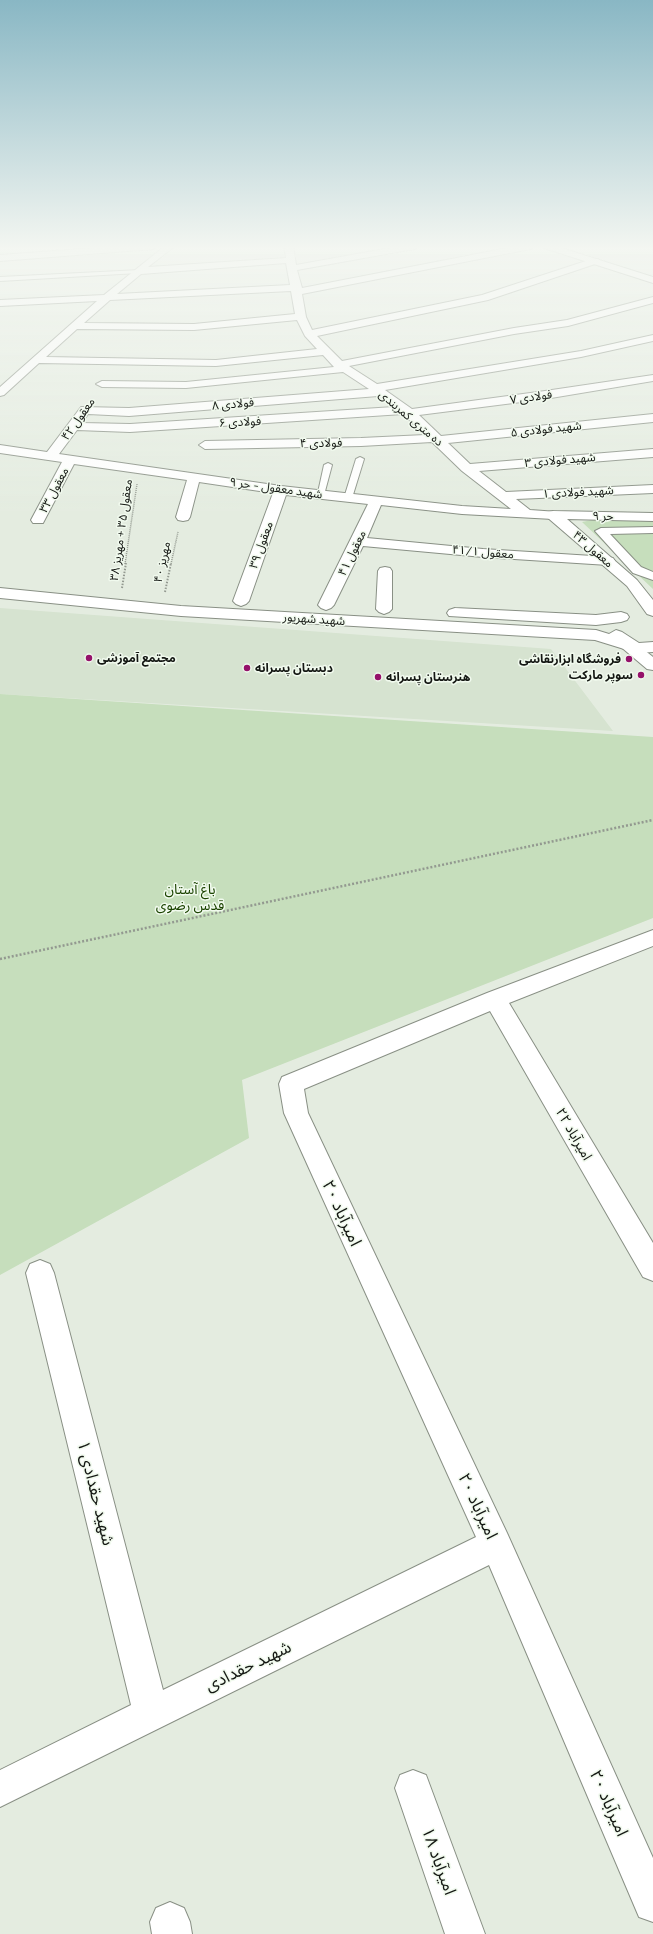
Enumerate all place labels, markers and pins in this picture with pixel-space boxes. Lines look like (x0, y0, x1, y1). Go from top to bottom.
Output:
place label: مجتمع آموزشی (97, 651, 176, 665)
place label: فروشگاه ابزارنقاشی (519, 652, 621, 666)
marker: مجتمع آموزشی (84, 653, 94, 663)
marker: فروشگاه ابزارنقاشی (624, 654, 634, 664)
place label: دبستان پسرانه (255, 661, 333, 675)
marker: دبستان پسرانه (242, 663, 252, 673)
place label: سوپر مارکت (569, 668, 633, 682)
place label: هنرستان پسرانه (386, 670, 470, 684)
marker: سوپر مارکت (636, 670, 646, 680)
marker: هنرستان پسرانه (373, 672, 383, 682)

